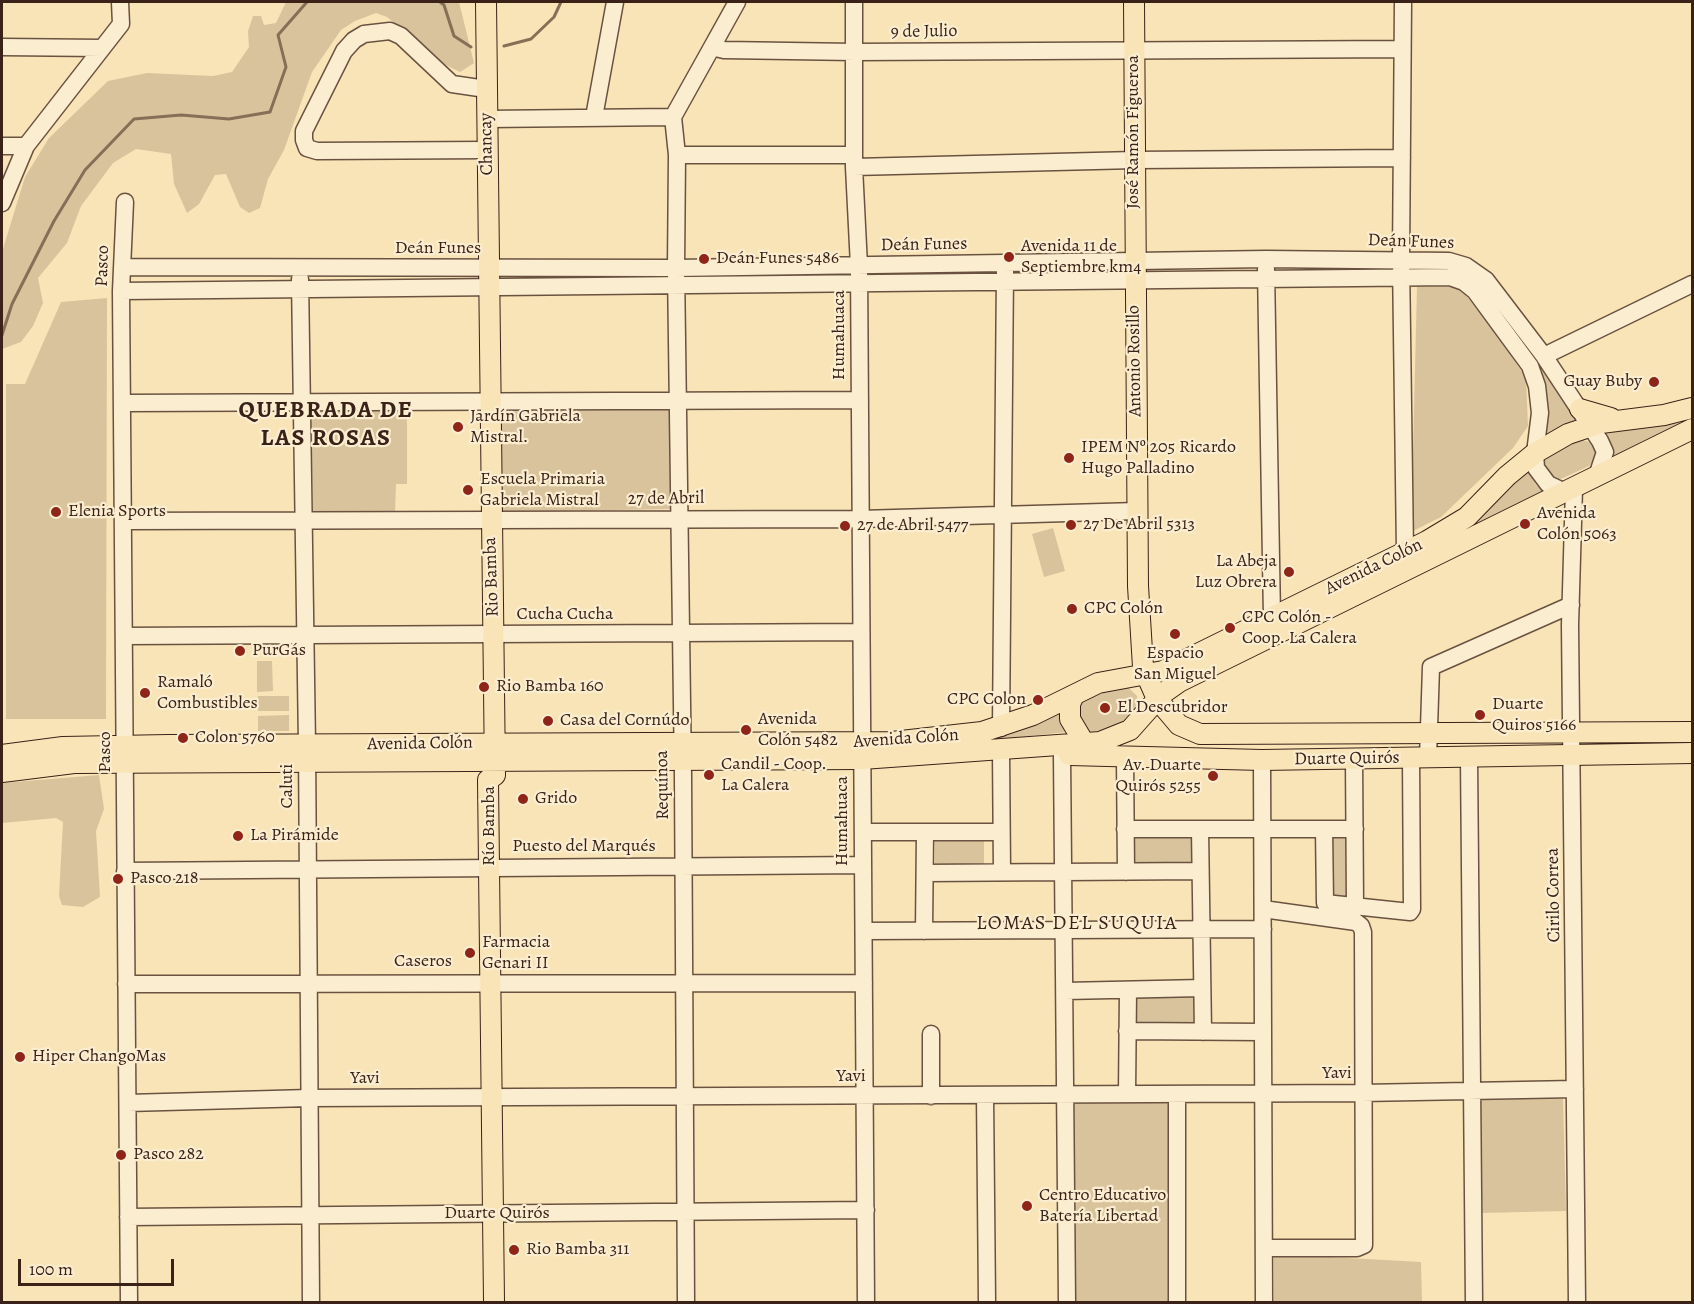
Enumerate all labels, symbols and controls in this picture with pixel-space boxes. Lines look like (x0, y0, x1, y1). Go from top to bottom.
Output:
street label: 9 de Julio (891, 21, 957, 43)
street label: José Ramón Figueroa (1123, 55, 1145, 209)
street label: Chancay (476, 112, 498, 176)
street label: Deán Funes (1367, 230, 1455, 254)
street label: Deán Funes (880, 233, 968, 257)
place label: Avenida 11 de Septiembre km4 (1021, 236, 1141, 278)
street label: Deán Funes (395, 238, 481, 260)
street label: Pasco (91, 245, 115, 287)
place label: Deán Funes 5486 (716, 248, 839, 270)
marker: Avenida 11 de Septiembre km4 (1002, 250, 1016, 264)
marker: Deán Funes 5486 (697, 252, 711, 266)
street label: Humahuaca (829, 290, 851, 380)
street label: Antonio Rosillo (1123, 305, 1147, 417)
place label: Guay Buby (1564, 371, 1642, 393)
marker: Guay Buby (1647, 375, 1661, 389)
district label: QUEBRADA DE LAS ROSAS (239, 397, 413, 453)
place label: Jardín Gabriela Mistral. (470, 406, 581, 448)
marker: Jardín Gabriela Mistral. (451, 420, 465, 434)
place label: IPEM Nº 205 Ricardo Hugo Palladino (1081, 437, 1236, 480)
marker: IPEM Nº 205 Ricardo Hugo Palladino (1062, 451, 1076, 465)
place label: Escuela Primaria Gabriela Mistral (480, 469, 605, 512)
marker: Escuela Primaria Gabriela Mistral (461, 483, 475, 497)
street label: 27 de Abril (628, 488, 704, 510)
place label: Elenia Sports (68, 501, 166, 523)
place label: Avenida Colón 5063 (1537, 503, 1617, 546)
marker: Elenia Sports (49, 505, 63, 519)
place label: 27 De Abril 5313 (1083, 514, 1195, 536)
place label: 27 de Abril 5477 (857, 515, 968, 537)
marker: Avenida Colón 5063 (1518, 517, 1532, 531)
marker: 27 De Abril 5313 (1064, 518, 1078, 532)
marker: 27 de Abril 5477 (838, 519, 852, 533)
street label: Avenida Colón (1322, 534, 1426, 600)
street label: Rio Bamba (480, 537, 504, 617)
place label: La Abeja Luz Obrera (1195, 551, 1277, 594)
marker: La Abeja Luz Obrera (1282, 565, 1296, 579)
place label: CPC Colón (1084, 598, 1163, 620)
marker: CPC Colón (1065, 602, 1079, 616)
street label: Cucha Cucha (517, 604, 613, 626)
place label: CPC Colón - Coop. La Calera (1242, 607, 1357, 650)
marker: CPC Colón - Coop. La Calera (1223, 621, 1237, 635)
marker: Espacio San Miguel (1168, 627, 1182, 641)
place label: PurGás (252, 640, 306, 662)
place label: Espacio San Miguel (1134, 643, 1216, 686)
marker: PurGás (233, 644, 247, 658)
place label: Ramaló Combustibles (157, 672, 258, 714)
place label: Rio Bamba 160 (496, 676, 604, 698)
marker: Rio Bamba 160 (477, 680, 491, 694)
marker: Ramaló Combustibles (138, 686, 152, 700)
place label: CPC Colon (947, 689, 1026, 711)
marker: CPC Colon (1031, 693, 1045, 707)
place label: Duarte Quiros 5166 (1492, 694, 1576, 736)
place label: El Descubridor (1117, 697, 1228, 719)
marker: El Descubridor (1098, 701, 1112, 715)
marker: Duarte Quiros 5166 (1473, 708, 1487, 722)
place label: Avenida Colón 5482 (758, 709, 838, 752)
place label: Casa del Cornúdo (560, 710, 690, 732)
marker: Casa del Cornúdo (541, 714, 555, 728)
marker: Avenida Colón 5482 (739, 723, 753, 737)
street label: Avenida Colón (853, 725, 959, 753)
place label: Colon 5760 (195, 727, 275, 749)
street label: Pasco (95, 731, 117, 773)
marker: Colon 5760 (176, 731, 190, 745)
street label: Avenida Colón (367, 732, 473, 756)
street label: Duarte Quirós (1294, 747, 1400, 771)
street label: Requínoa (652, 750, 674, 820)
place label: Candil - Coop. La Calera (721, 754, 827, 796)
place label: Av. Duarte Quirós 5255 (1115, 755, 1201, 798)
street label: Caluti (277, 764, 299, 808)
marker: Candil - Coop. La Calera (702, 768, 716, 782)
marker: Av. Duarte Quirós 5255 (1206, 769, 1220, 783)
street label: Humahuaca (832, 776, 854, 866)
street label: Río Bamba (479, 786, 501, 866)
place label: Grido (535, 788, 577, 810)
marker: Grido (516, 792, 530, 806)
place label: La Pirámide (250, 825, 339, 847)
marker: La Pirámide (231, 829, 245, 843)
street label: Puesto del Marqués (512, 836, 656, 858)
street label: Cirilo Correa (1542, 847, 1566, 943)
place label: Pasco 218 (130, 868, 199, 890)
marker: Pasco 218 (111, 872, 125, 886)
district label: LOMAS DEL SUQUIA (976, 912, 1178, 936)
place label: Farmacia Genari II (482, 932, 550, 974)
marker: Farmacia Genari II (463, 946, 477, 960)
street label: Caseros (394, 951, 452, 973)
place label: Hiper ChangoMas (32, 1046, 166, 1068)
marker: Hiper ChangoMas (13, 1050, 27, 1064)
street label: Yavi (1322, 1063, 1352, 1085)
street label: Yavi (836, 1066, 866, 1088)
street label: Yavi (350, 1068, 380, 1090)
place label: Pasco 282 (133, 1144, 204, 1166)
marker: Pasco 282 (114, 1148, 128, 1162)
place label: Centro Educativo Batería Libertad (1039, 1185, 1166, 1228)
marker: Centro Educativo Batería Libertad (1020, 1199, 1034, 1213)
street label: Duarte Quirós (444, 1203, 550, 1225)
place label: Rio Bamba 311 (526, 1239, 629, 1261)
marker: Rio Bamba 311 (507, 1243, 521, 1257)
scale bar (21, 1247, 177, 1285)
text: 100 m (29, 1257, 73, 1281)

